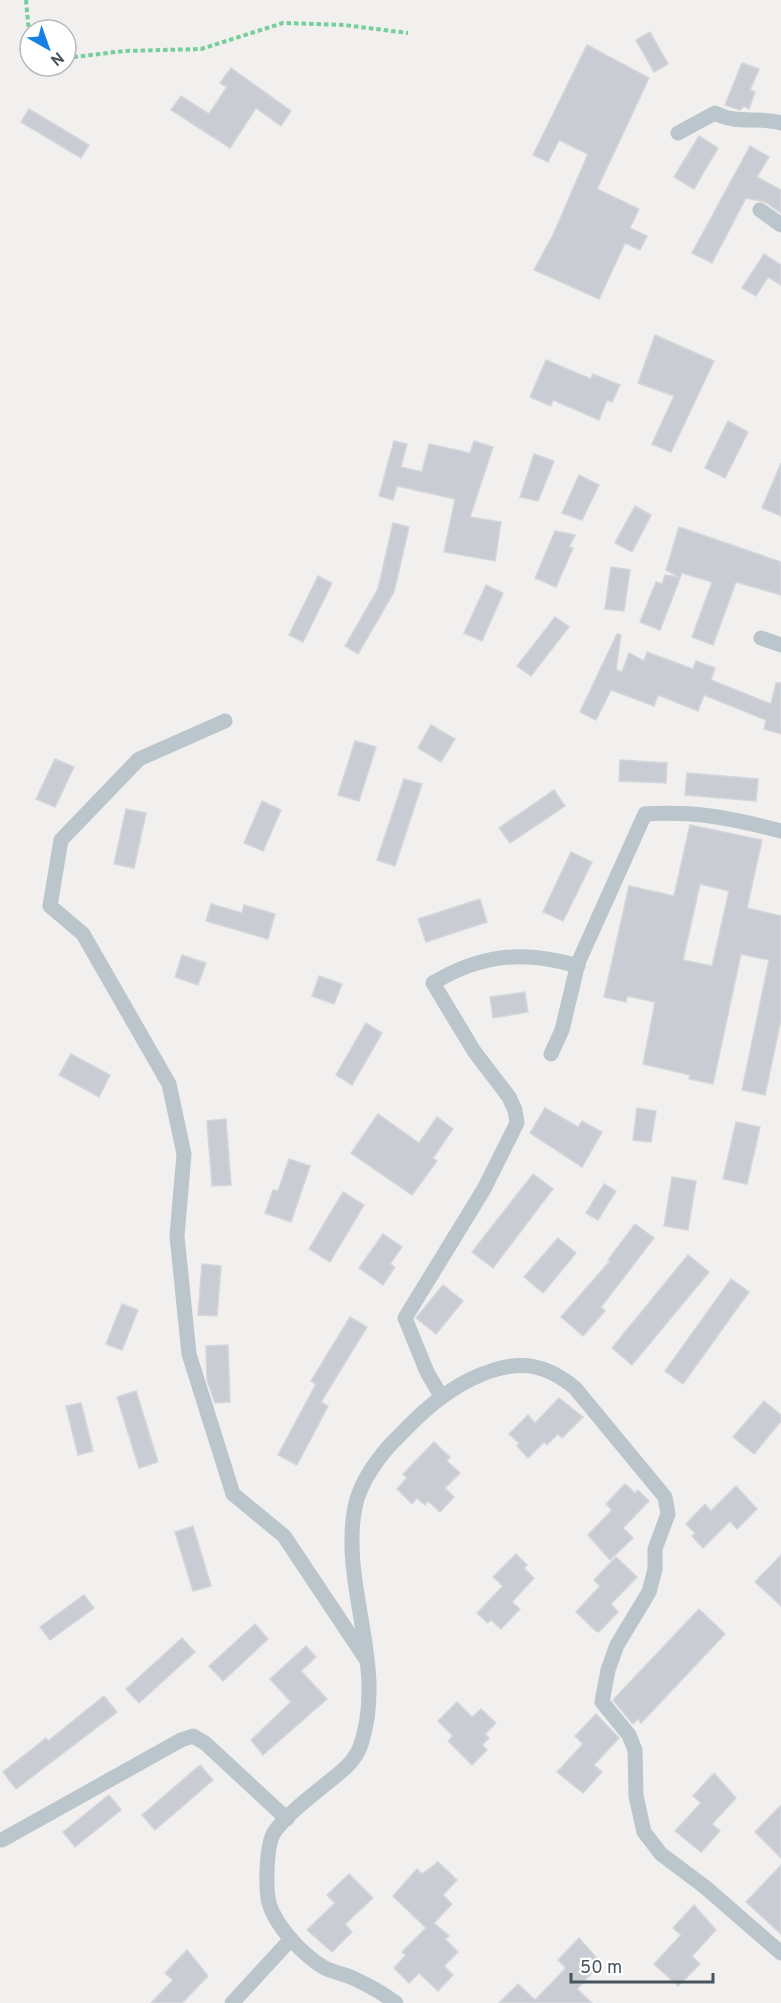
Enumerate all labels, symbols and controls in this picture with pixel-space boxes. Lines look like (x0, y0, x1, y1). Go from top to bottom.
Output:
north arrow (18, 18, 78, 78)
text: N (46, 47, 67, 69)
scale bar (571, 1946, 714, 1984)
text: 50 m (580, 1957, 622, 1980)

